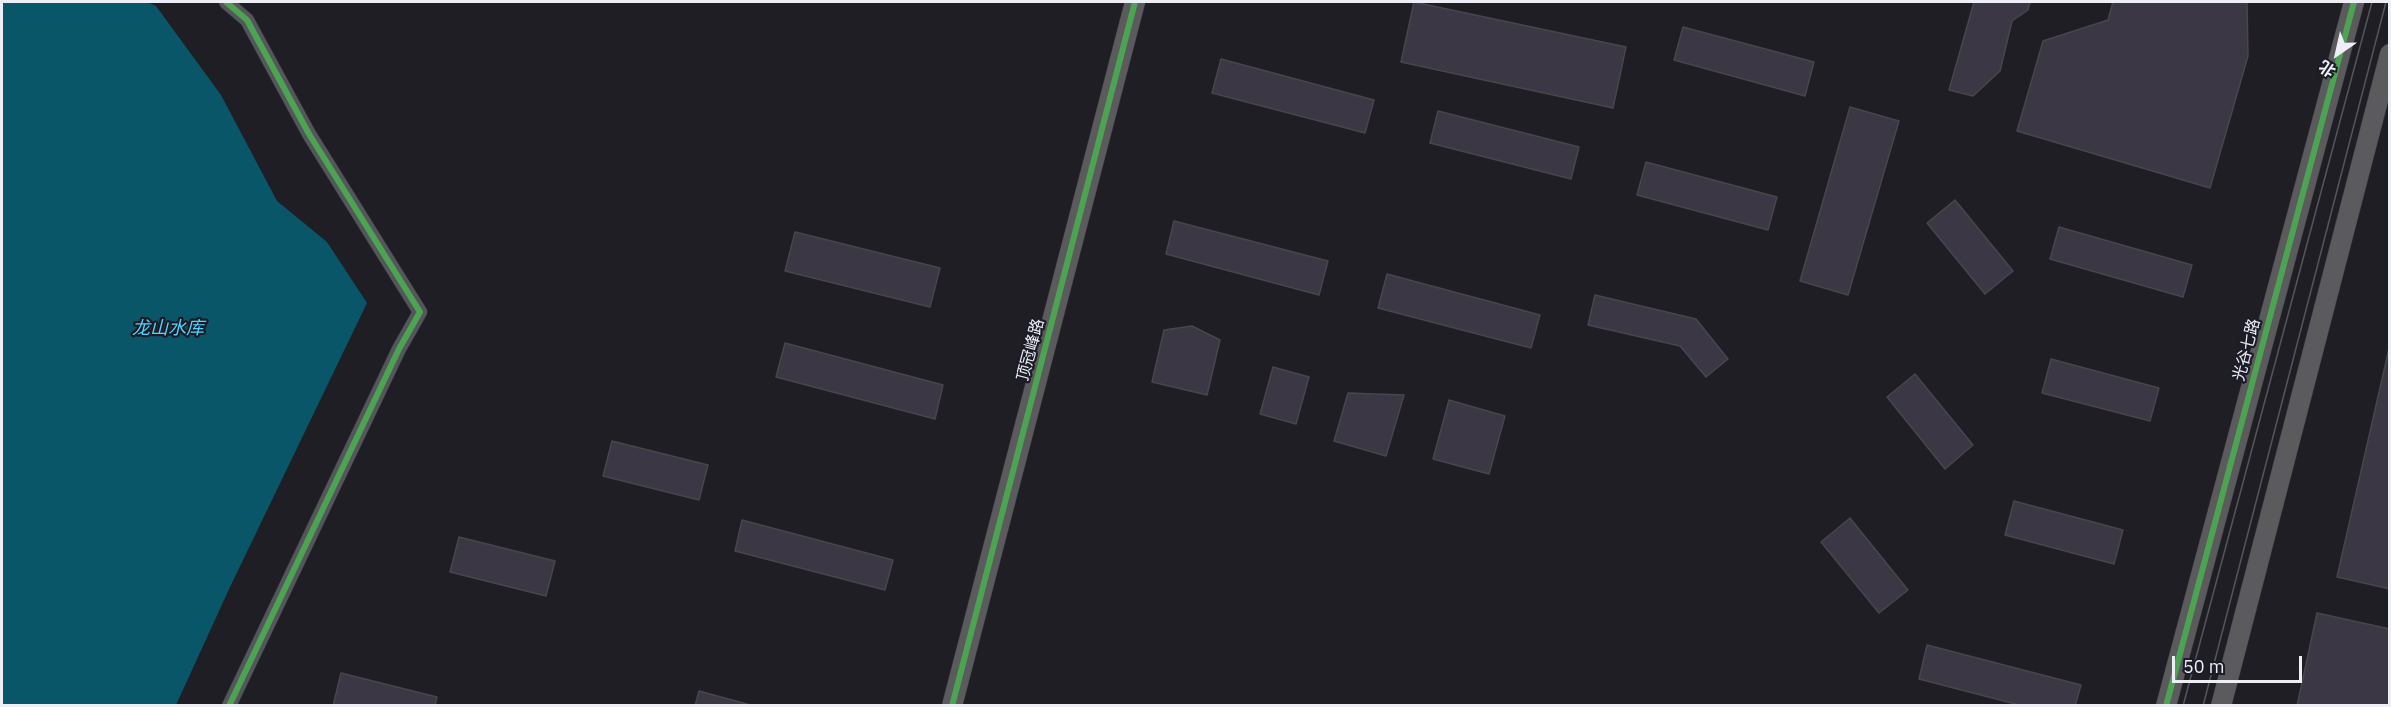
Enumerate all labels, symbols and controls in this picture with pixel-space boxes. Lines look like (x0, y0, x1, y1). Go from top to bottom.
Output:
north arrow (2307, 24, 2367, 84)
text: 北 (2315, 56, 2339, 82)
street label: 顶冠峰路 (1013, 317, 1049, 383)
street label: 光谷七路 (2229, 317, 2265, 383)
water label: 龙山水库 (132, 318, 204, 340)
scale bar (2175, 644, 2306, 682)
text: 50 m (2183, 655, 2225, 678)

